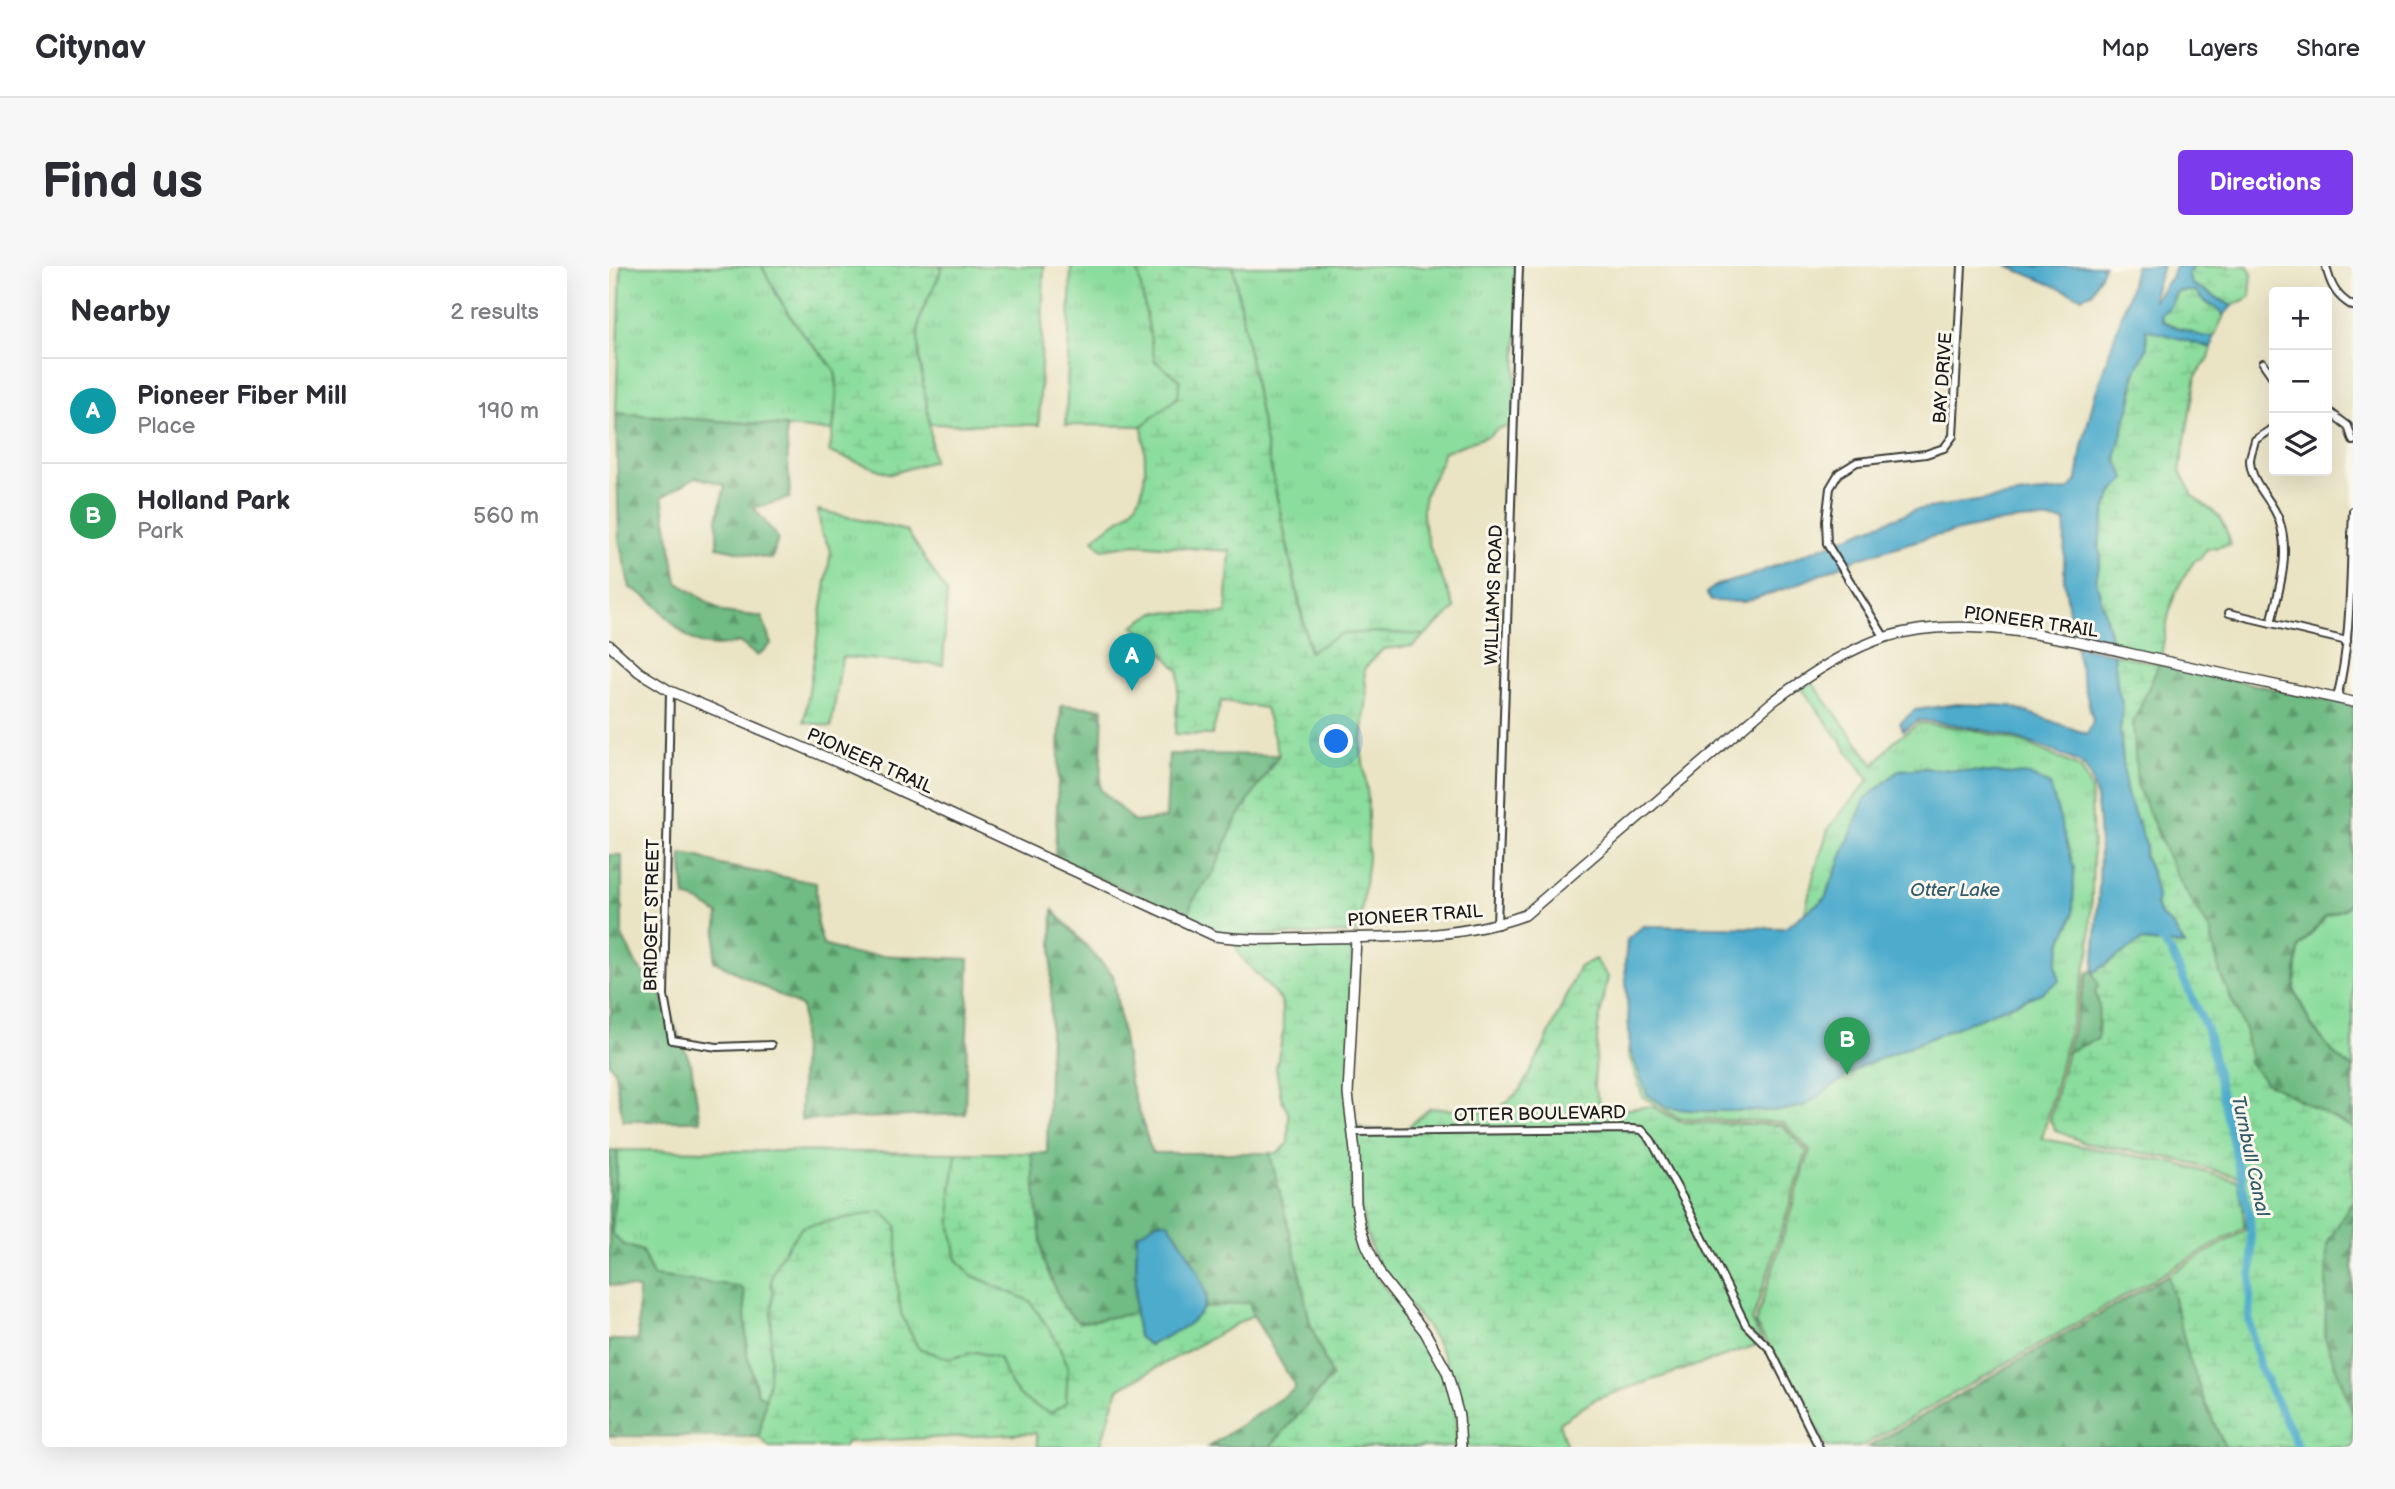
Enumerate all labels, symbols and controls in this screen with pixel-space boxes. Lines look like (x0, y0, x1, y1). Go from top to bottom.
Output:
text: Citynav (35, 28, 146, 68)
text: Map (2101, 34, 2149, 63)
text: Layers (2187, 34, 2258, 63)
text: Share (2296, 34, 2360, 63)
button: Directions (2178, 150, 2353, 215)
text: Find us (42, 153, 203, 212)
map controls (2269, 287, 2332, 476)
button: + (2269, 287, 2332, 350)
text: Nearby (70, 294, 170, 330)
text: 2 results (450, 298, 539, 326)
street label: BAY DRIVE (1929, 332, 1957, 424)
button: − (2269, 350, 2332, 413)
text: Pioneer Fiber Mill (137, 381, 347, 412)
text: A (86, 397, 100, 425)
text: 190 m (478, 397, 539, 425)
text: Place (137, 412, 195, 440)
button: layers (2269, 413, 2332, 476)
text: Holland Park (137, 486, 290, 517)
text: B (85, 502, 101, 530)
text: 560 m (473, 502, 539, 530)
text: Park (137, 517, 183, 545)
street label: WILLIAMS ROAD (1481, 524, 1507, 666)
street label: PIONEER TRAIL (1962, 602, 2100, 642)
pin: A (1109, 633, 1155, 691)
street label: PIONEER TRAIL (804, 724, 937, 798)
your location (1319, 724, 1353, 758)
street label: BRIDGET STREET (640, 838, 664, 992)
water label: Otter Lake (1910, 879, 2000, 902)
street label: PIONEER TRAIL (1347, 901, 1484, 931)
pin: B (1824, 1017, 1870, 1075)
water label: Turnbull Canal (2226, 1094, 2274, 1219)
street label: OTTER BOULEVARD (1454, 1102, 1626, 1126)

